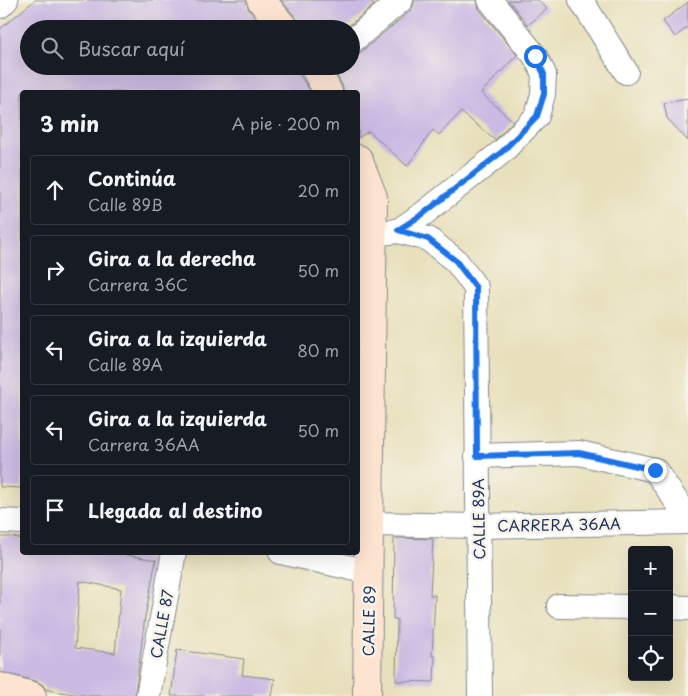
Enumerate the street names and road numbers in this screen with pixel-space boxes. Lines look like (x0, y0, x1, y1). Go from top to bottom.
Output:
street label: CALLE 89A (466, 478, 490, 560)
street label: CARRERA 36AA (497, 511, 621, 537)
street label: CALLE 89 (356, 585, 380, 657)
street label: CALLE 87 (144, 587, 178, 660)

